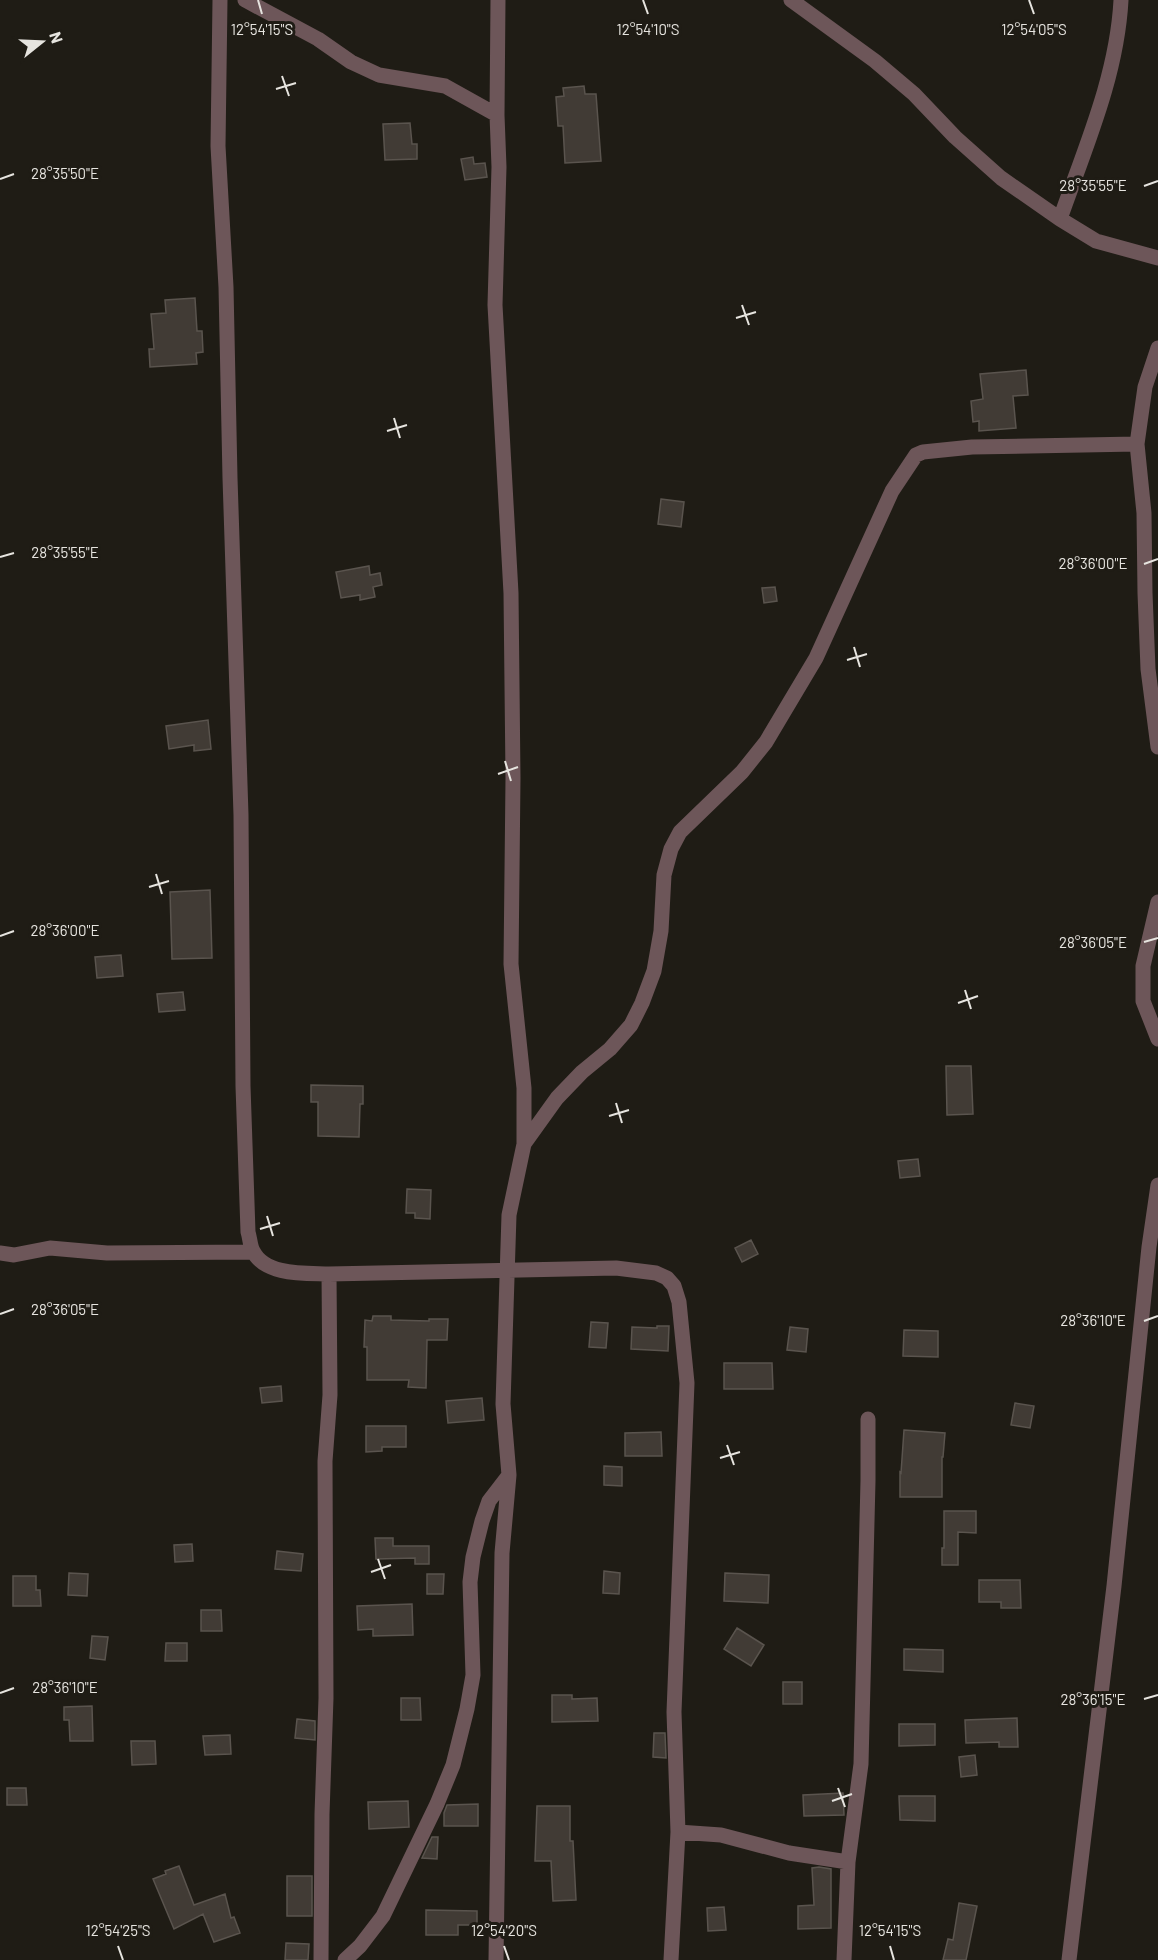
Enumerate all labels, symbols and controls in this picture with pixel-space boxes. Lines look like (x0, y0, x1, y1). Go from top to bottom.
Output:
north arrow (12, 12, 72, 72)
text: 12°54'15"S (231, 20, 293, 38)
text: 12°54'10"S (616, 20, 680, 38)
text: 12°54'05"S (1001, 20, 1067, 38)
text: N (46, 29, 67, 45)
text: 28°35'50"E (31, 164, 99, 182)
text: 28°35'55"E (1059, 176, 1127, 194)
text: 28°35'55"E (31, 543, 99, 561)
text: 28°36'00"E (1059, 554, 1127, 572)
text: 28°36'00"E (31, 921, 99, 939)
text: 28°36'05"E (1059, 933, 1127, 951)
text: 28°36'05"E (31, 1300, 99, 1318)
text: 28°36'10"E (1060, 1311, 1126, 1329)
text: 28°36'10"E (32, 1678, 98, 1696)
text: 28°36'15"E (1061, 1690, 1125, 1708)
text: 12°54'25"S (85, 1921, 151, 1939)
text: 12°54'20"S (471, 1921, 537, 1939)
text: 12°54'15"S (859, 1921, 921, 1939)

